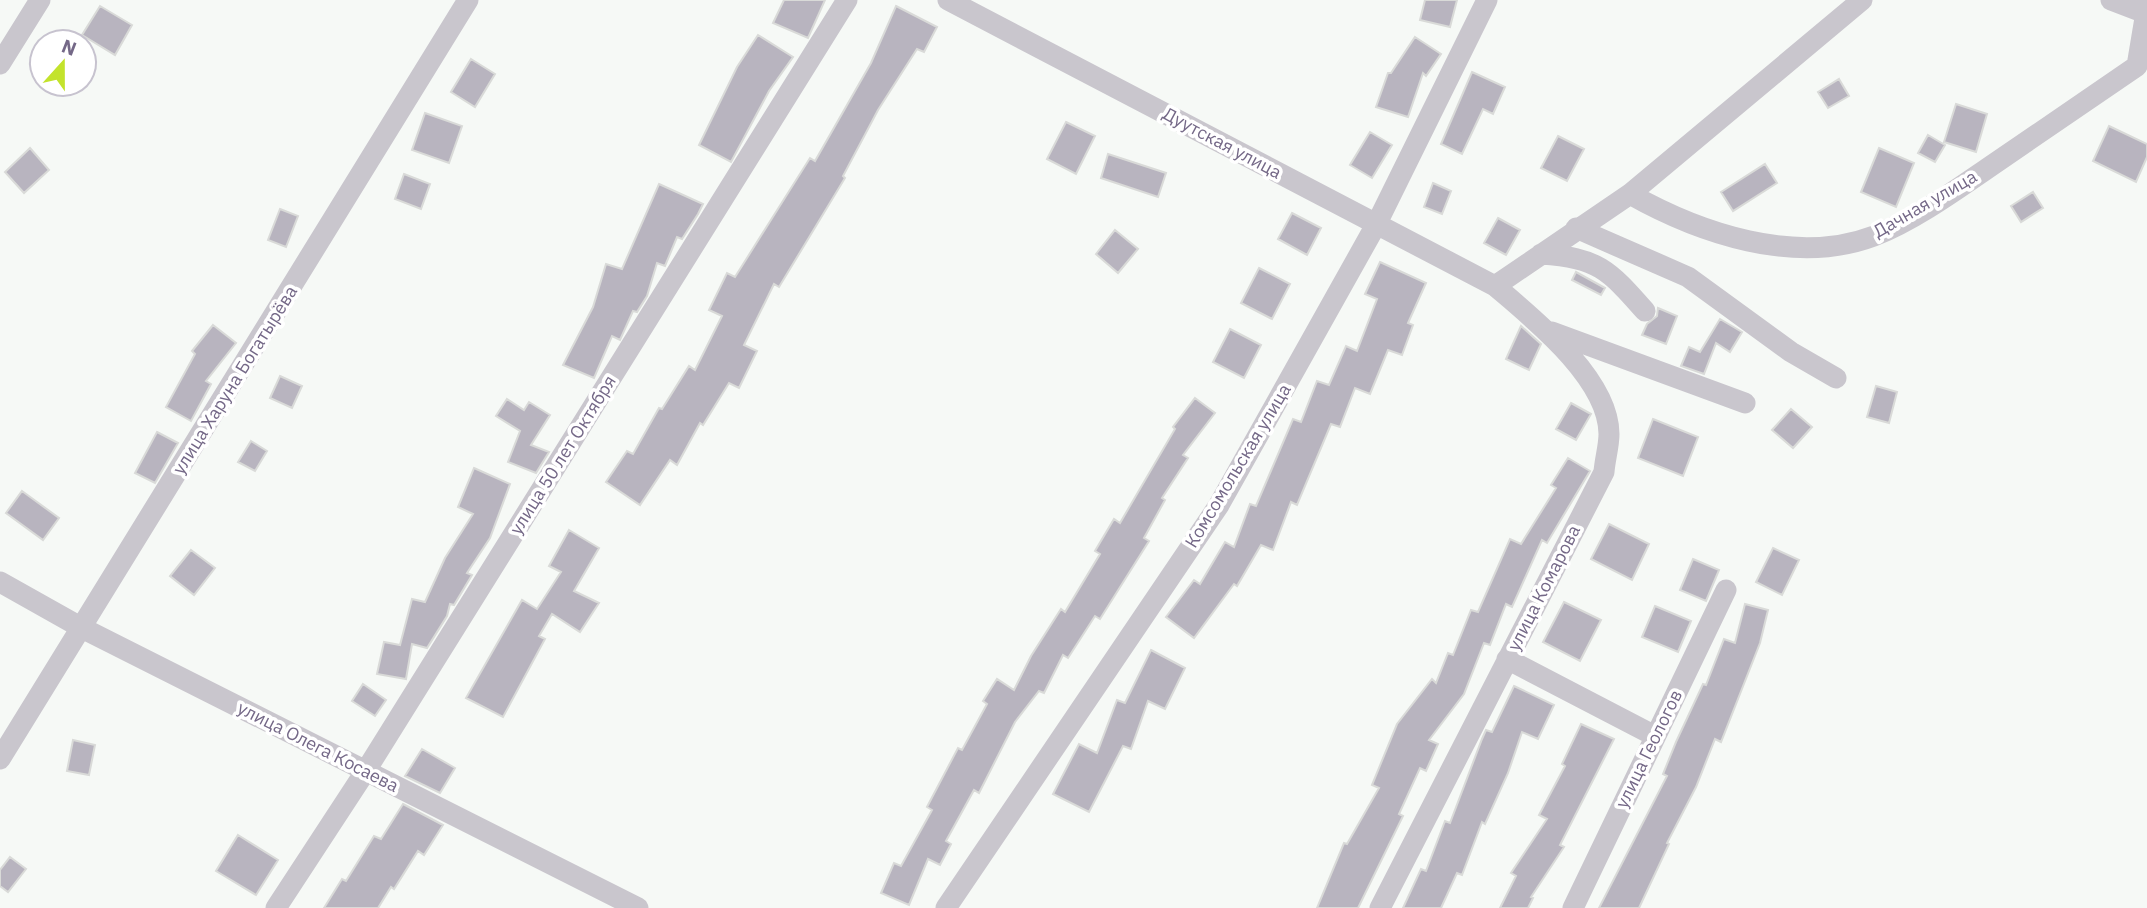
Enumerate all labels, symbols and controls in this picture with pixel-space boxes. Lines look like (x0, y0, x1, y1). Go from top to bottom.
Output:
north arrow (28, 28, 98, 98)
text: N (58, 33, 80, 61)
street label: Дуутская улица (1159, 102, 1286, 184)
street label: Дачная улица (1869, 164, 1981, 243)
street label: улица Харуна Богатырёва (167, 281, 302, 478)
street label: улица 50 лет Октября (504, 371, 621, 539)
street label: Комсомольская улица (1179, 379, 1296, 552)
street label: улица Комарова (1502, 521, 1585, 654)
street label: улица Геологов (1610, 686, 1687, 812)
street label: улица Олега Косаева (234, 696, 403, 797)

